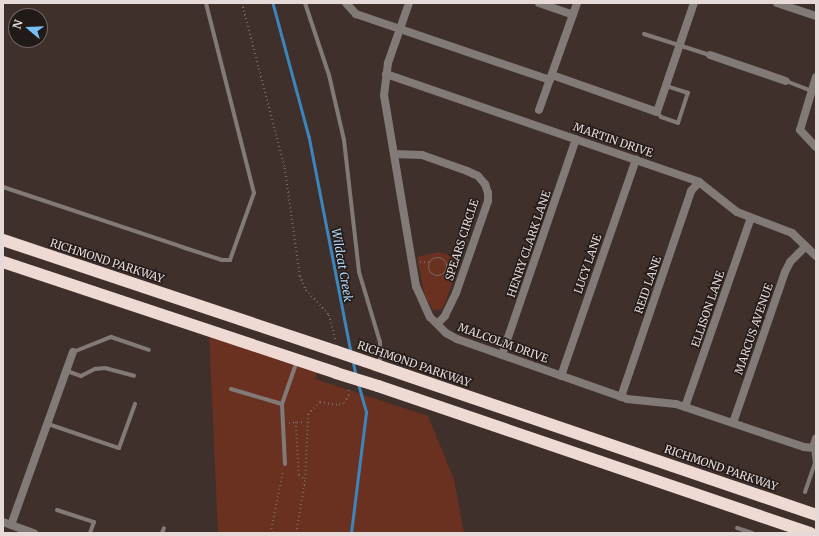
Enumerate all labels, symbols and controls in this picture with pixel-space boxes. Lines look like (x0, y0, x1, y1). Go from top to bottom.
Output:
north arrow (8, 8, 48, 48)
text: N (10, 18, 26, 31)
street label: MARTIN DRIVE (571, 120, 655, 160)
street label: HENRY CLARK LANE (505, 189, 553, 299)
street label: SPEARS CIRCLE (443, 198, 481, 282)
water label: Wildcat Creek (328, 227, 356, 303)
street label: LUCY LANE (572, 232, 604, 296)
street label: RICHMOND PARKWAY (48, 236, 166, 286)
street label: REID LANE (632, 254, 664, 316)
street label: ELLISON LANE (689, 269, 727, 349)
street label: MARCUS AVENUE (732, 282, 776, 376)
street label: MALCOLM DRIVE (456, 320, 550, 366)
street label: RICHMOND PARKWAY (355, 338, 473, 390)
street label: RICHMOND PARKWAY (662, 442, 780, 494)

